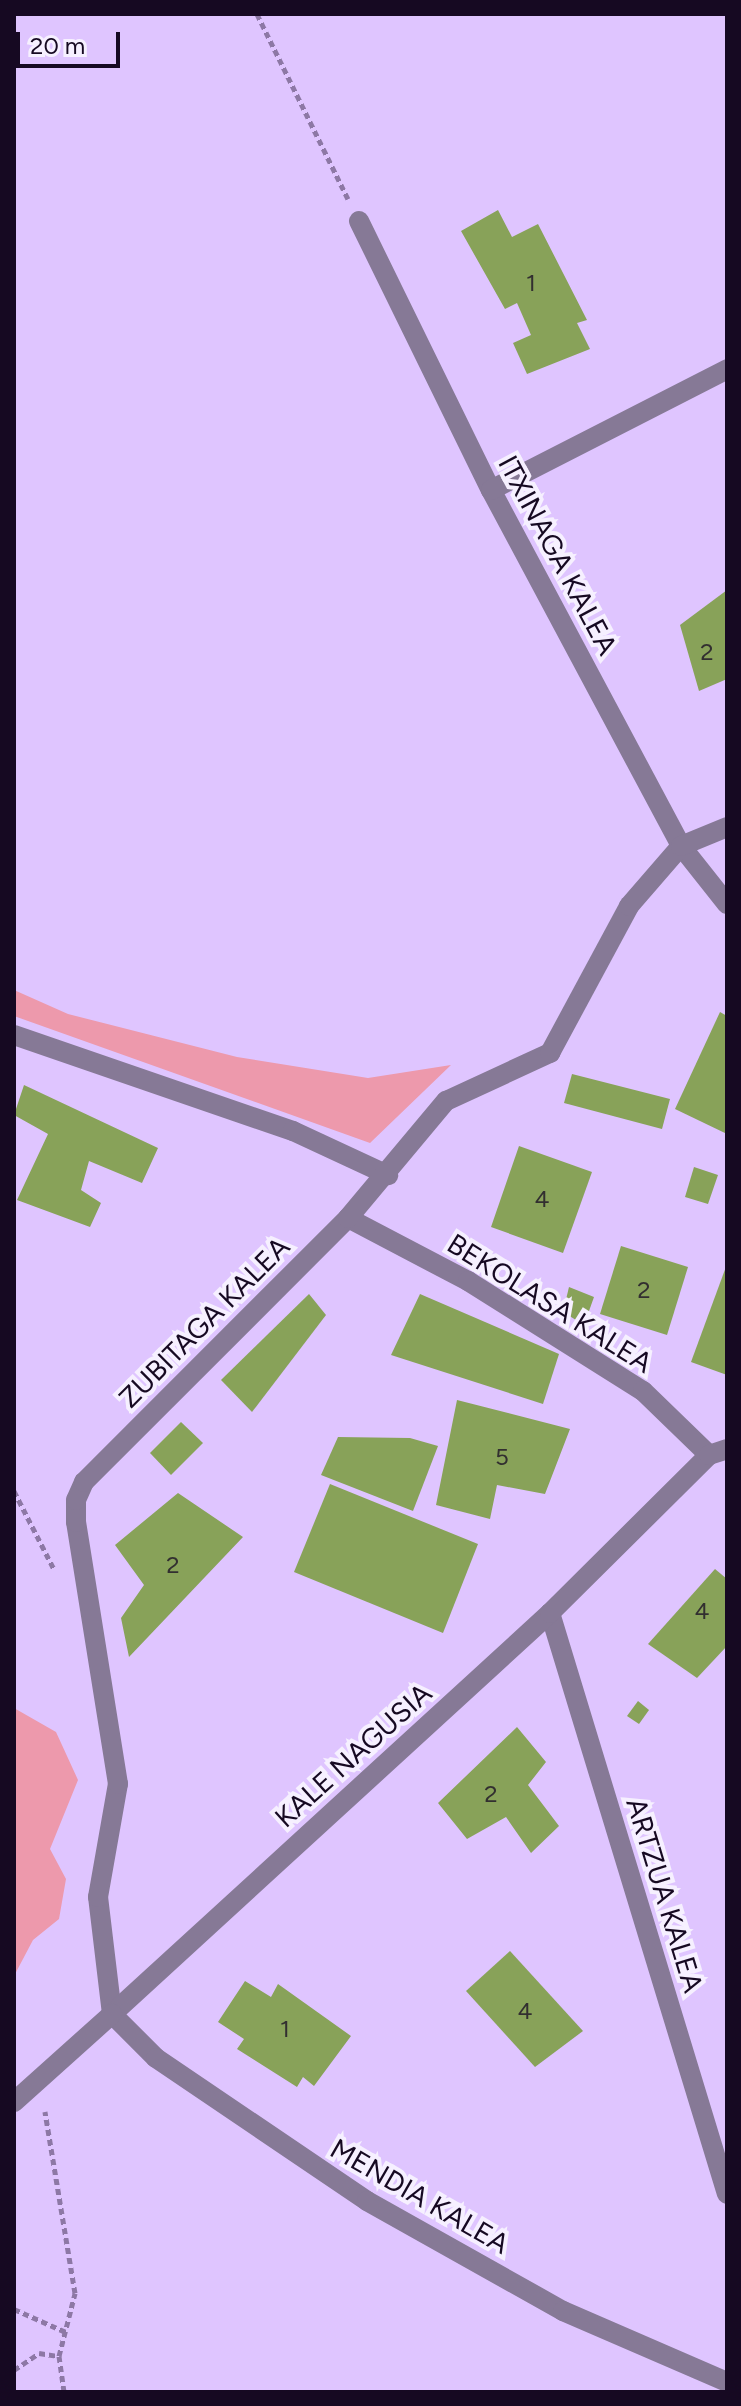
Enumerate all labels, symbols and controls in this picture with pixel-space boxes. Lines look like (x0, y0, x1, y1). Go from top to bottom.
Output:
scale bar (20, 16, 124, 66)
text: 20 m (30, 31, 85, 60)
house number: 1 (526, 269, 536, 297)
street label: ITXINAGA KALEA (491, 450, 625, 660)
house number: 2 (700, 638, 714, 666)
house number: 4 (535, 1185, 549, 1213)
street label: BEKOLASA KALEA (441, 1226, 659, 1380)
street label: ZUBITAGA KALEA (112, 1230, 296, 1414)
house number: 2 (637, 1276, 651, 1304)
house number: 5 (495, 1443, 509, 1471)
house number: 2 (166, 1551, 180, 1579)
house number: 4 (695, 1597, 709, 1625)
street label: KALE NAGUSIA (268, 1676, 438, 1834)
house number: 2 (484, 1780, 498, 1808)
street label: ARTZUA KALEA (619, 1794, 711, 1996)
house number: 4 (518, 1997, 532, 2025)
house number: 1 (280, 2015, 290, 2043)
street label: MENDIA KALEA (325, 2131, 515, 2261)

